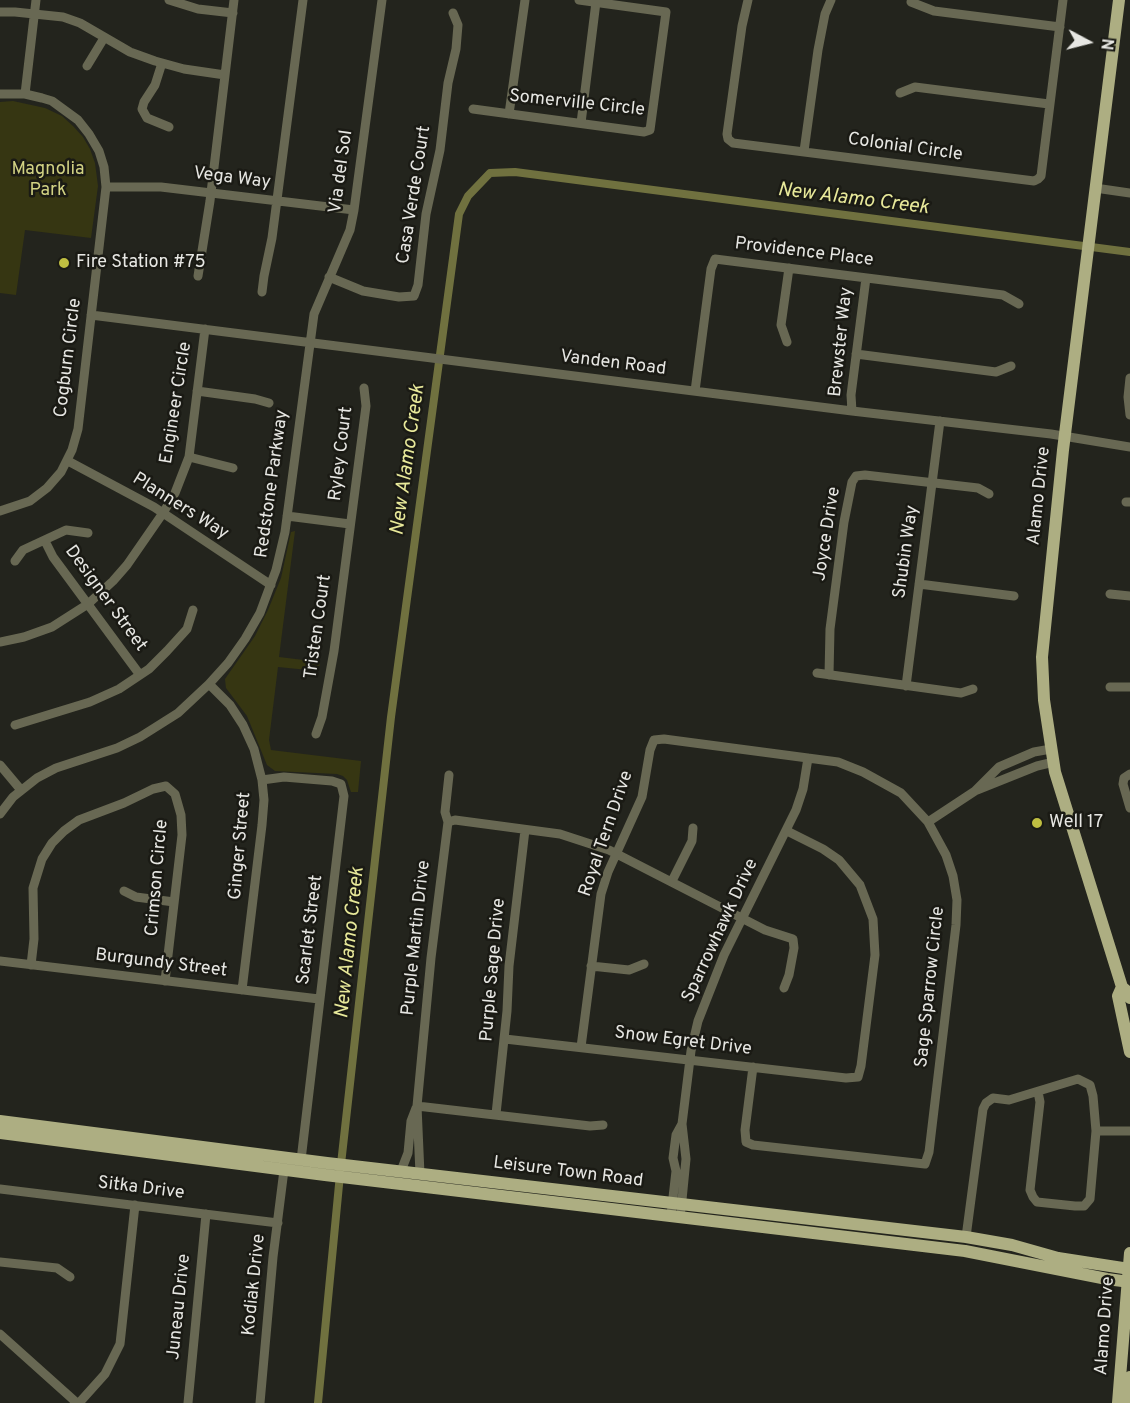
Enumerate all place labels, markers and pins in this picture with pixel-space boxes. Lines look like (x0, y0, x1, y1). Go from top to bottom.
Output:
place label: Fire Station #75 (76, 252, 206, 274)
marker: Fire Station #75 (57, 256, 71, 270)
place label: Well 17 (1049, 812, 1103, 834)
marker: Well 17 (1030, 816, 1044, 830)

